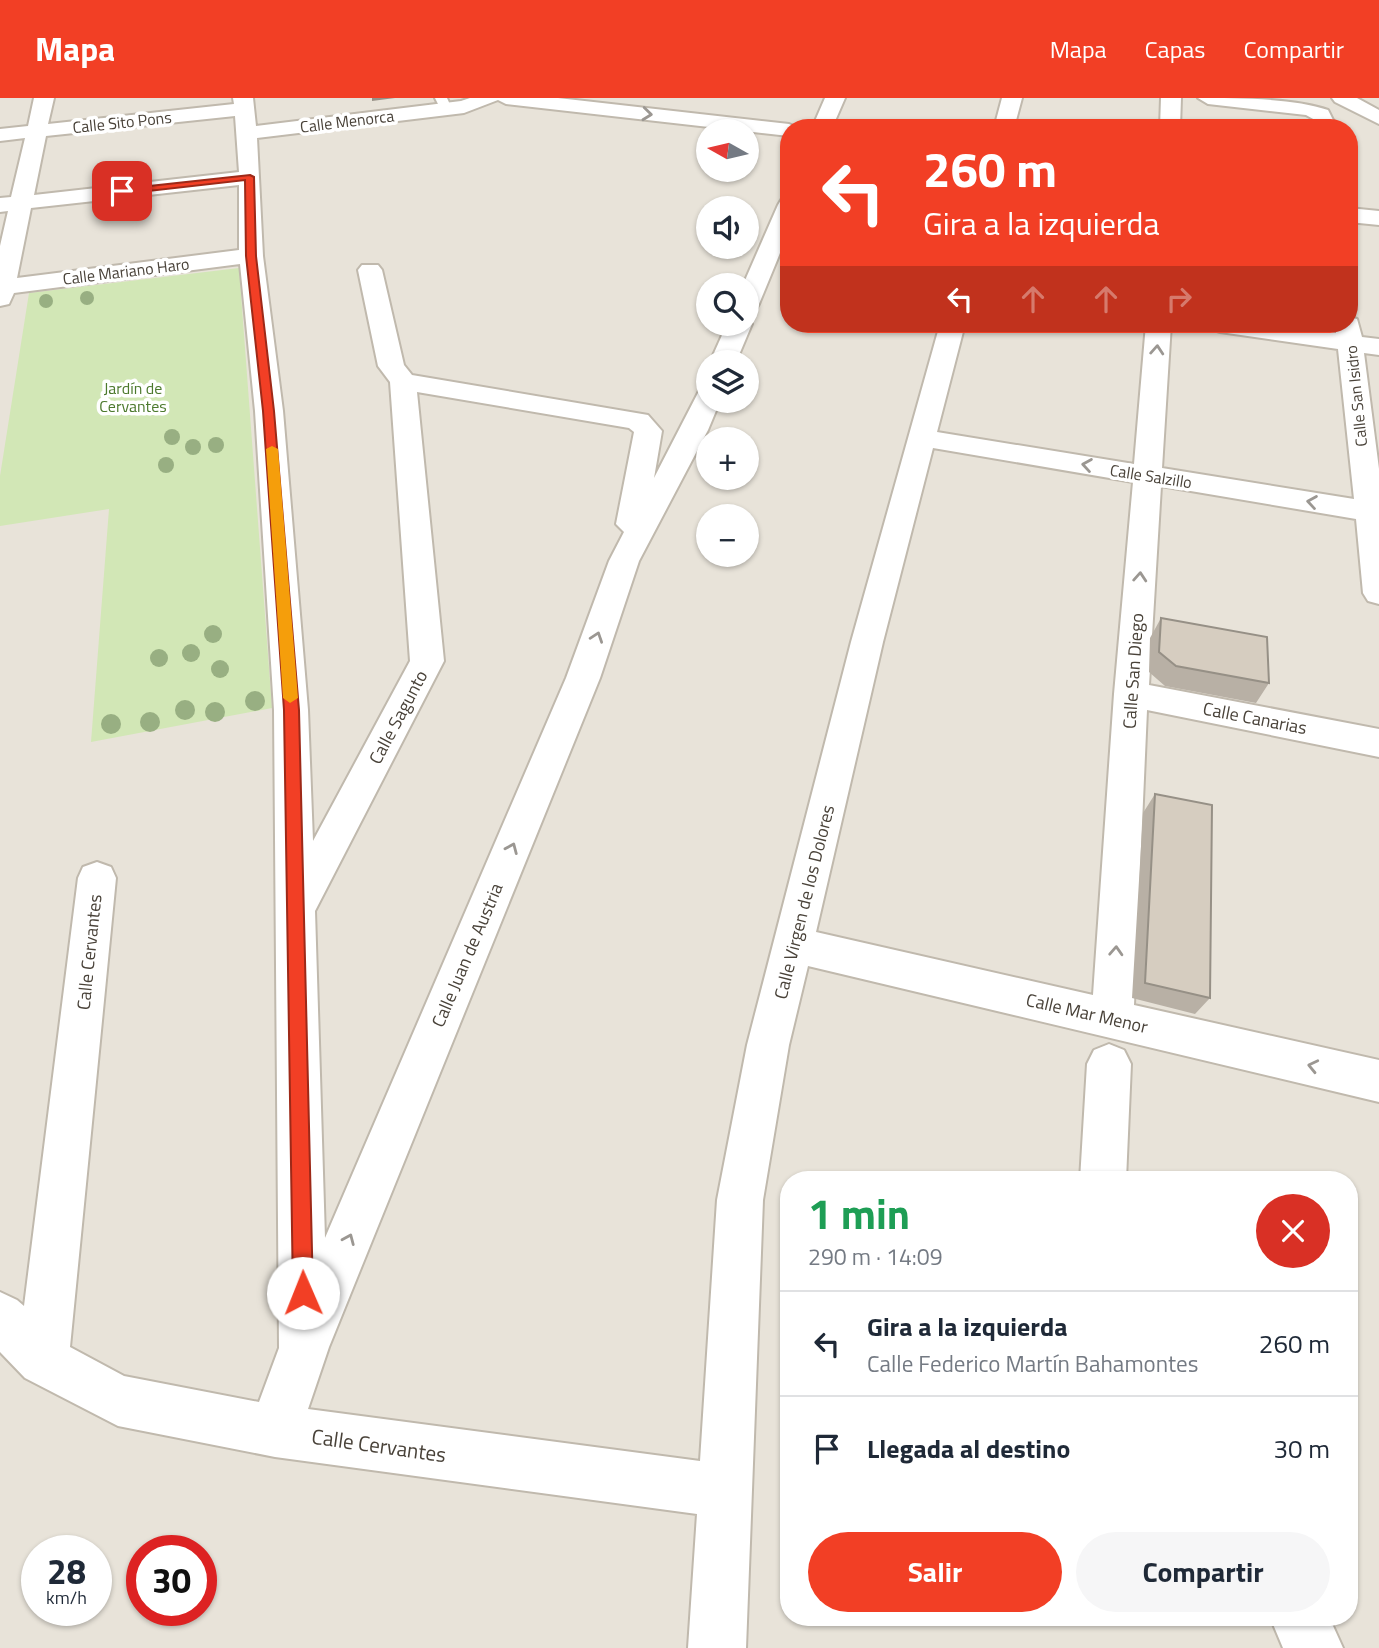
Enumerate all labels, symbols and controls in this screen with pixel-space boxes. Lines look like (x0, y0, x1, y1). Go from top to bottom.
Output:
text: Mapa (35, 24, 115, 74)
text: Mapa (1050, 31, 1107, 67)
text: Capas (1145, 31, 1205, 67)
text: Compartir (1243, 31, 1344, 67)
street label: Calle Menorca (299, 103, 395, 139)
street label: Calle Sito Pons (71, 105, 173, 139)
one-way arrow (641, 106, 653, 121)
north arrow (696, 119, 760, 182)
map controls (696, 119, 759, 567)
text: 260 m (923, 131, 1057, 206)
icon: left (808, 147, 899, 238)
pin (92, 161, 152, 221)
icon: arrive (103, 172, 141, 210)
button: sound (696, 196, 759, 259)
text: Gira a la izquierda (923, 199, 1159, 247)
street label: Calle Mariano Haro (61, 251, 191, 291)
button: search (696, 273, 759, 336)
icon: left (941, 280, 979, 318)
icon: ahead (1014, 280, 1052, 318)
icon: ahead (1087, 280, 1125, 318)
icon: right (1160, 280, 1198, 318)
street label: Calle San Isidro (1339, 344, 1373, 448)
one-way arrow (1149, 345, 1164, 356)
button: layers (696, 350, 759, 413)
park label: Jardín de Cervantes (99, 376, 167, 418)
button: + (696, 427, 759, 490)
one-way arrow (1081, 458, 1093, 473)
street label: Calle Salzillo (1108, 458, 1194, 494)
one-way arrow (1306, 495, 1318, 510)
button: − (696, 504, 759, 567)
one-way arrow (1132, 571, 1147, 582)
street label: Calle San Diego (1115, 612, 1151, 730)
one-way arrow (589, 632, 603, 644)
street label: Calle Sagunto (362, 665, 434, 769)
street label: Calle Canarias (1201, 695, 1309, 741)
street label: Calle Virgen de los Dolores (767, 802, 841, 1002)
one-way arrow (503, 843, 517, 855)
street label: Calle Juan de Austria (424, 879, 510, 1031)
street label: Calle Cervantes (70, 893, 108, 1011)
one-way arrow (1108, 945, 1123, 956)
street label: Calle Mar Menor (1024, 986, 1150, 1040)
one-way arrow (1307, 1059, 1319, 1074)
text: 1 min (808, 1181, 910, 1245)
button: close (1256, 1194, 1330, 1268)
one-way arrow (341, 1234, 355, 1247)
text: 290 m · 14:09 (808, 1239, 943, 1274)
position arrow (266, 1256, 340, 1330)
text: Gira a la izquierda (867, 1307, 1068, 1346)
text: 260 m (1259, 1324, 1330, 1363)
icon: left (808, 1325, 846, 1363)
text: Calle Federico Martín Bahamontes (867, 1346, 1198, 1381)
street label: Calle Cervantes (310, 1420, 448, 1470)
text: Llegada al destino (867, 1429, 1070, 1468)
text: 30 m (1273, 1429, 1330, 1468)
icon: arrive (808, 1430, 846, 1468)
button: Salir (808, 1532, 1062, 1612)
button: Compartir (1076, 1532, 1330, 1612)
speed limit sign: 30 (126, 1535, 217, 1626)
text: 28 (47, 1544, 86, 1598)
text: km/h (46, 1584, 87, 1611)

